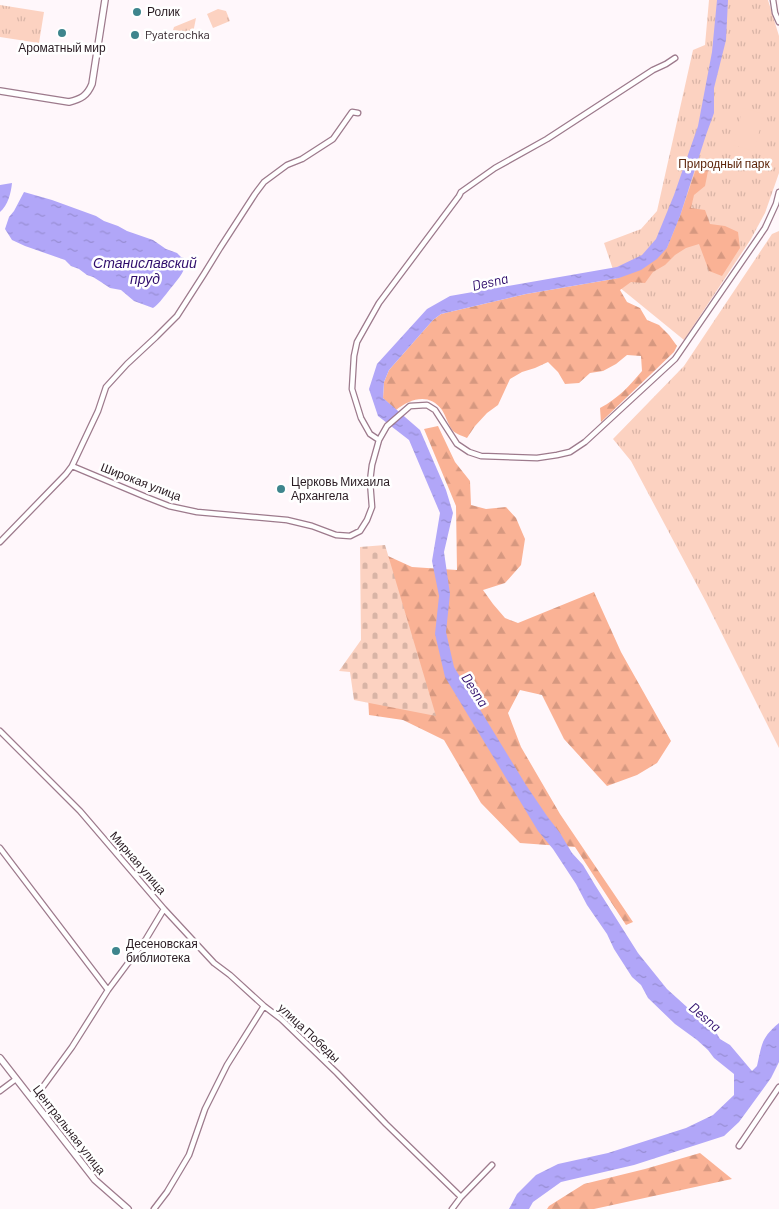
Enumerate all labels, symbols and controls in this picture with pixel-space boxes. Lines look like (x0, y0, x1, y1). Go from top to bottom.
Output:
place label: Ролик (147, 4, 181, 18)
marker: Ролик (131, 6, 143, 18)
marker: Ароматный мир (56, 27, 68, 39)
place label: Pyaterochka (145, 27, 210, 41)
marker: Pyaterochka (129, 29, 141, 41)
place label: Ароматный мир (18, 40, 106, 55)
park label: Природный парк (678, 156, 771, 171)
water label: Станиславский пруд (93, 254, 197, 287)
water label: Desna (470, 269, 510, 294)
street label: Широкая улица (99, 459, 184, 504)
place label: Церковь Михаила Архангела (291, 474, 390, 503)
marker: Церковь Михаила Архангела (275, 483, 287, 495)
water label: Desna (458, 670, 493, 710)
street label: Мирная улица (107, 828, 170, 897)
place label: Десеновская библиотека (126, 936, 198, 964)
marker: Десеновская библиотека (110, 945, 122, 957)
water label: Desna (686, 998, 725, 1035)
street label: улица Победы (275, 1000, 344, 1065)
street label: Центральная улица (30, 1082, 109, 1178)

